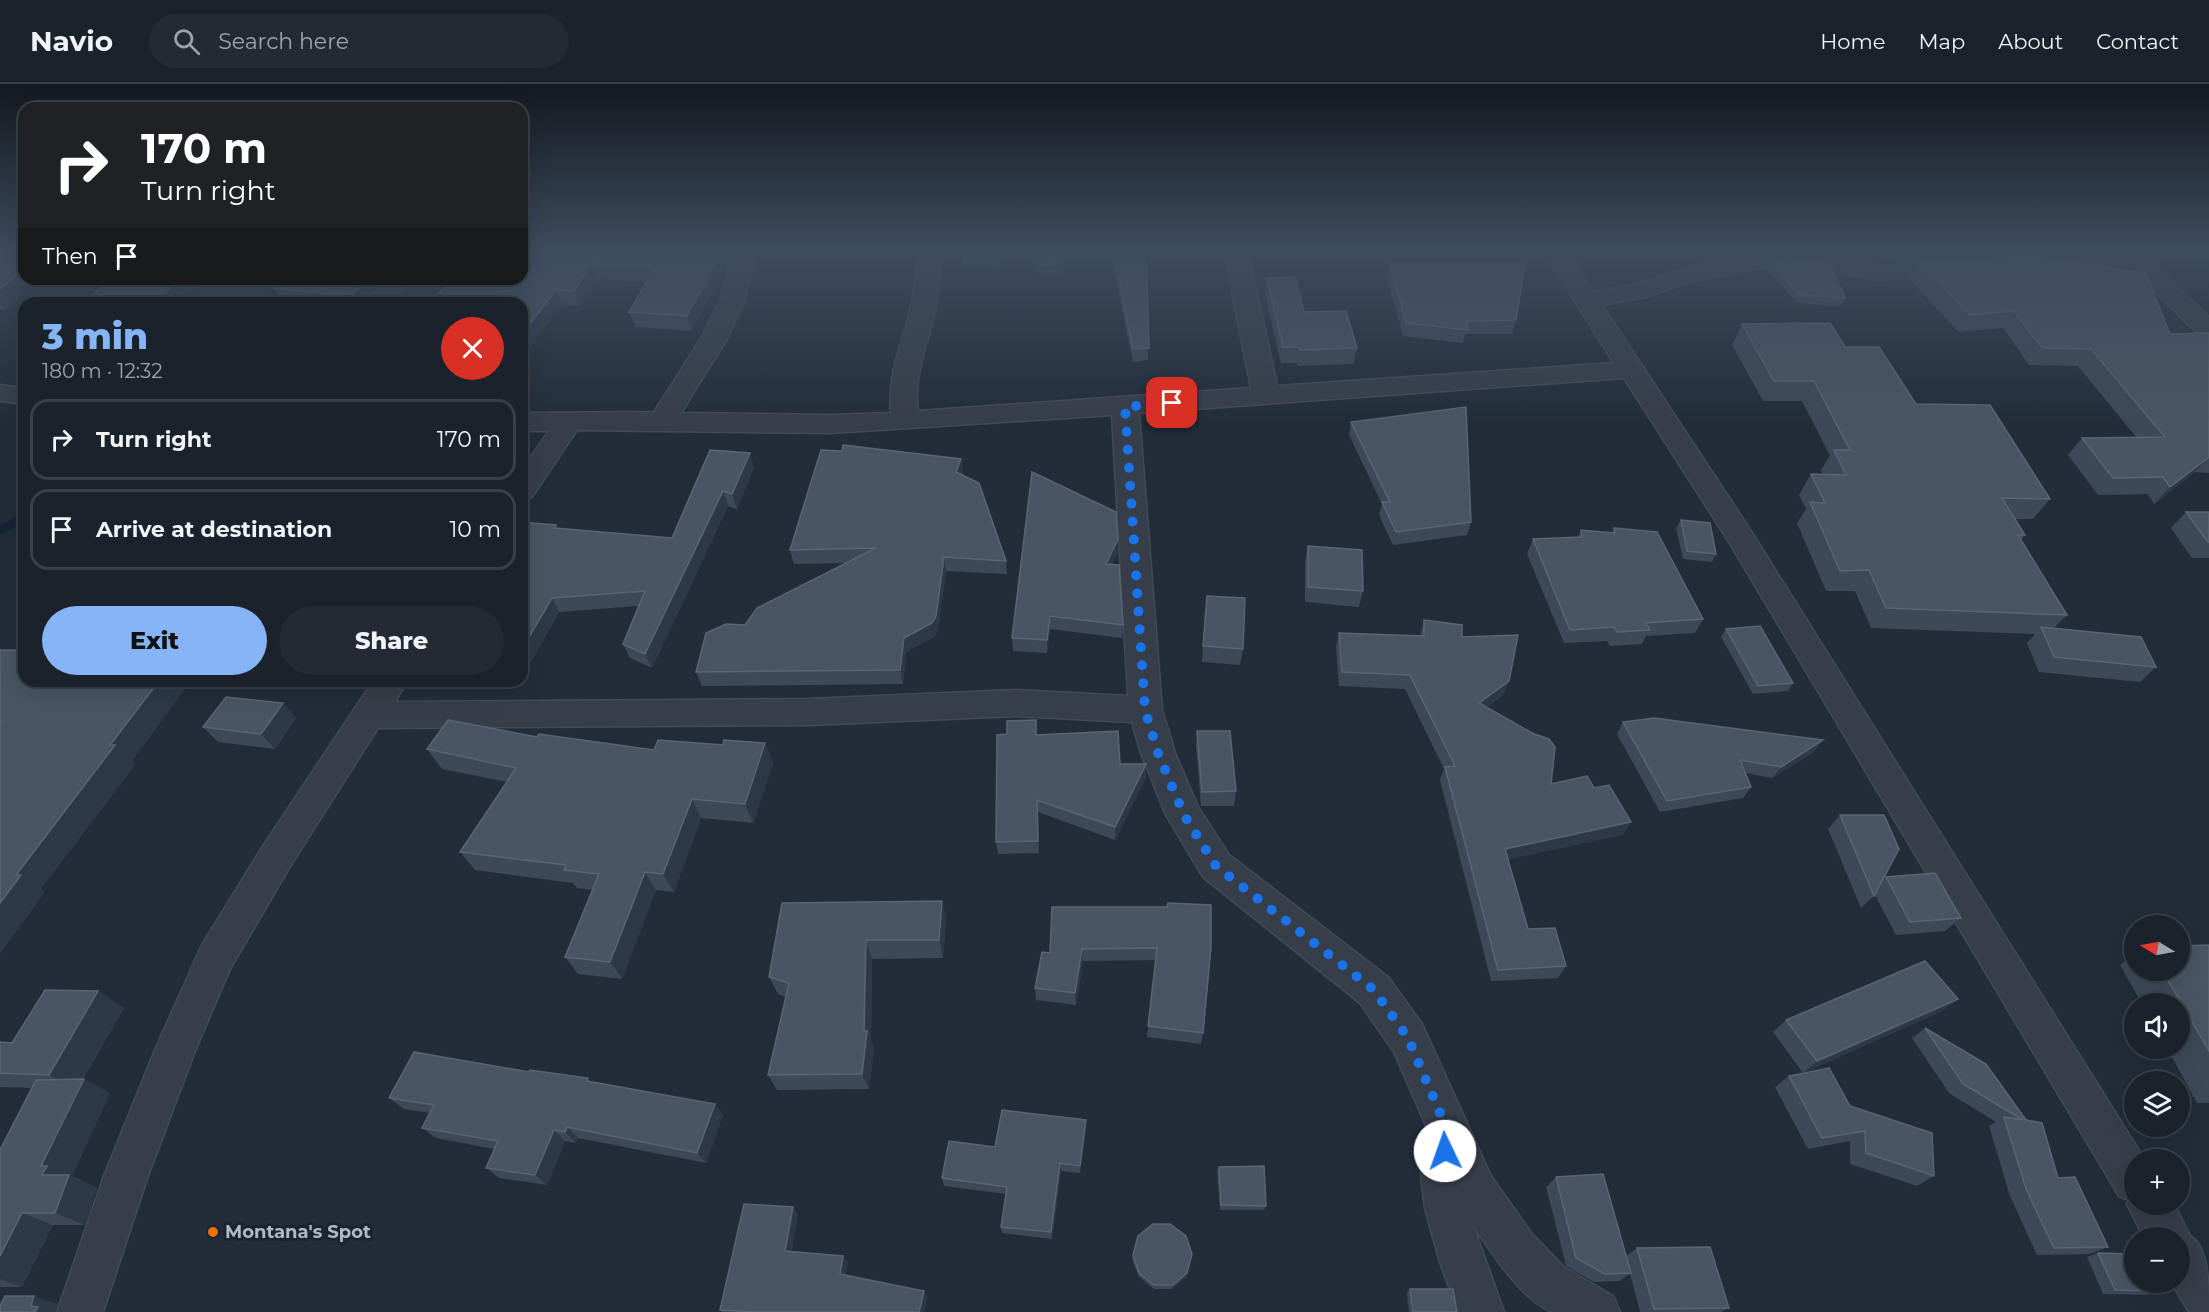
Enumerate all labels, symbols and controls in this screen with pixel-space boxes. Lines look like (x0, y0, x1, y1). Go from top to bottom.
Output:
search box (149, 14, 569, 68)
text: Navio (30, 24, 113, 58)
icon: search (170, 25, 203, 58)
text: Search here (218, 28, 349, 55)
text: Home (1820, 29, 1885, 54)
text: Map (1918, 29, 1965, 54)
text: About (1998, 29, 2063, 54)
text: Contact (2096, 29, 2179, 54)
text: 170 m (141, 122, 267, 174)
icon: right (42, 126, 120, 204)
text: Turn right (141, 174, 276, 207)
icon: arrive (110, 240, 143, 273)
text: Then (42, 243, 98, 270)
text: 3 min (42, 314, 148, 358)
button: close (441, 317, 504, 380)
text: 180 m · 12:32 (42, 359, 163, 383)
pin (1146, 377, 1197, 428)
icon: arrive (1155, 386, 1188, 419)
icon: right (45, 423, 78, 456)
text: Turn right (96, 426, 211, 453)
text: 170 m (437, 426, 501, 453)
icon: arrive (45, 513, 78, 546)
text: Arrive at destination (96, 516, 332, 543)
text: 10 m (449, 516, 501, 543)
button: Exit (42, 606, 267, 675)
button: Share (279, 606, 504, 675)
north arrow (2124, 915, 2190, 981)
map controls (2124, 915, 2190, 1293)
button: sound (2124, 993, 2190, 1059)
button: layers (2124, 1071, 2190, 1137)
position arrow (1413, 1119, 1477, 1183)
button: + (2124, 1149, 2190, 1215)
place label: Montana's Spot (225, 1221, 371, 1243)
marker: Montana's Spot (206, 1225, 220, 1239)
button: − (2124, 1227, 2190, 1293)

